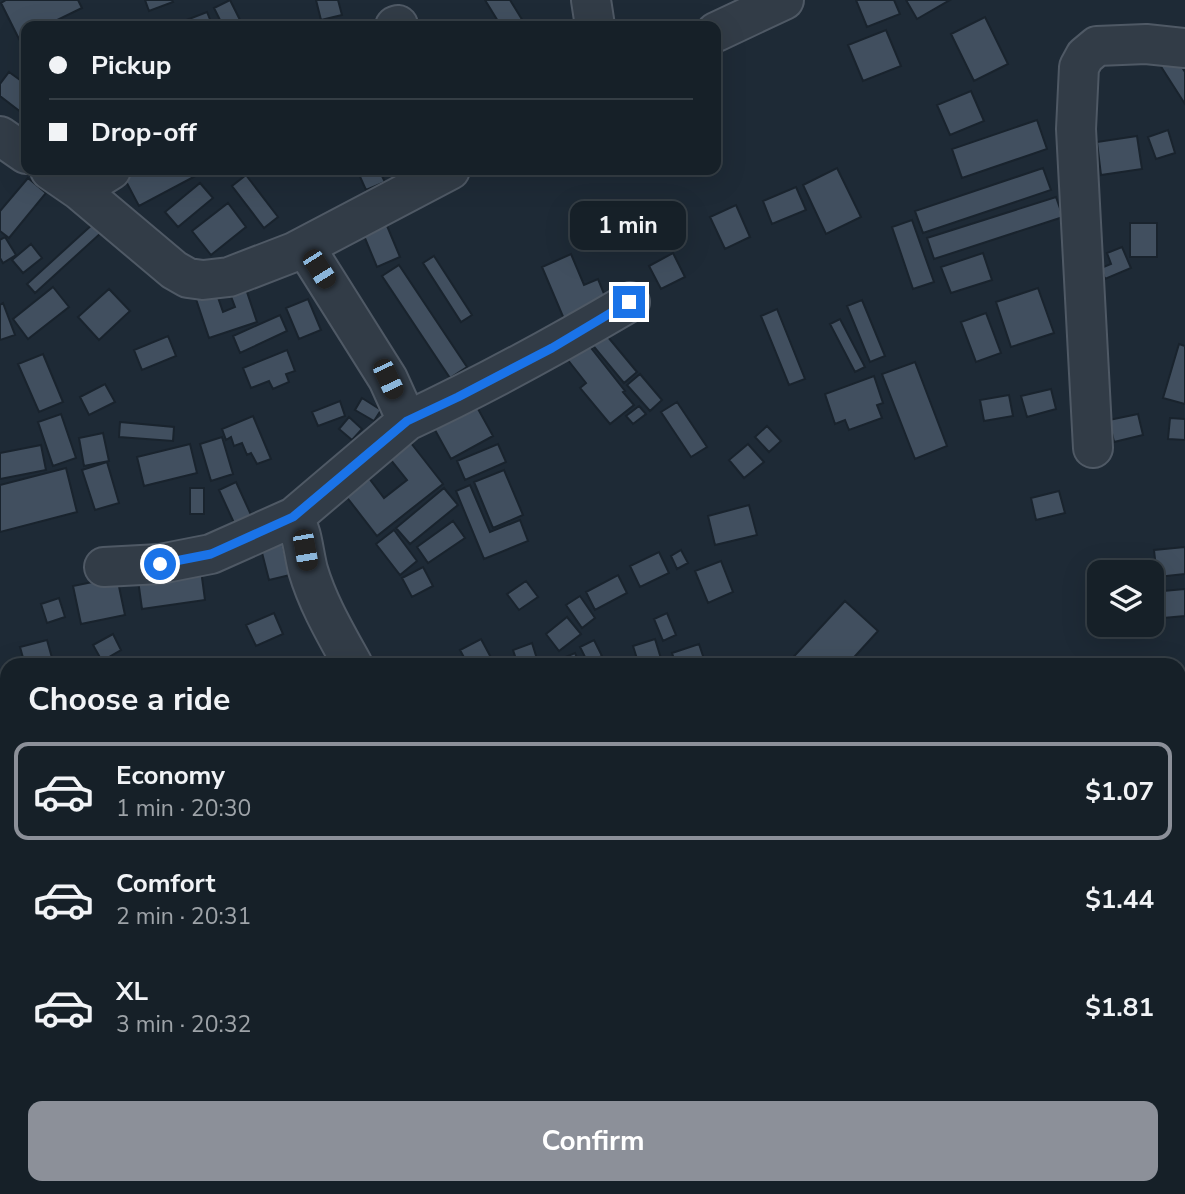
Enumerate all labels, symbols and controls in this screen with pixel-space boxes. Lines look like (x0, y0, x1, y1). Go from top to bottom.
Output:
text: Pickup (91, 48, 171, 83)
text: Drop-off (91, 115, 197, 150)
callout: 1 min (571, 201, 687, 250)
text: 1 min (598, 210, 658, 241)
car (299, 246, 340, 292)
route end (613, 286, 645, 318)
car (370, 356, 407, 402)
car (292, 527, 319, 573)
route start (144, 548, 176, 580)
map controls (1087, 560, 1164, 637)
button: layers (1087, 560, 1164, 637)
text: Choose a ride (28, 678, 230, 721)
text: Economy (116, 758, 225, 793)
icon: car (32, 760, 95, 823)
text: $1.07 (1085, 774, 1154, 809)
text: 1 min · 20:30 (116, 793, 251, 824)
text: Comfort (116, 866, 216, 901)
icon: car (32, 868, 95, 931)
text: $1.44 (1085, 882, 1154, 917)
text: 2 min · 20:31 (116, 901, 251, 932)
text: XL (116, 974, 148, 1009)
icon: car (32, 976, 95, 1039)
text: $1.81 (1085, 990, 1154, 1025)
text: 3 min · 20:32 (116, 1009, 251, 1040)
button: Confirm (28, 1101, 1158, 1181)

